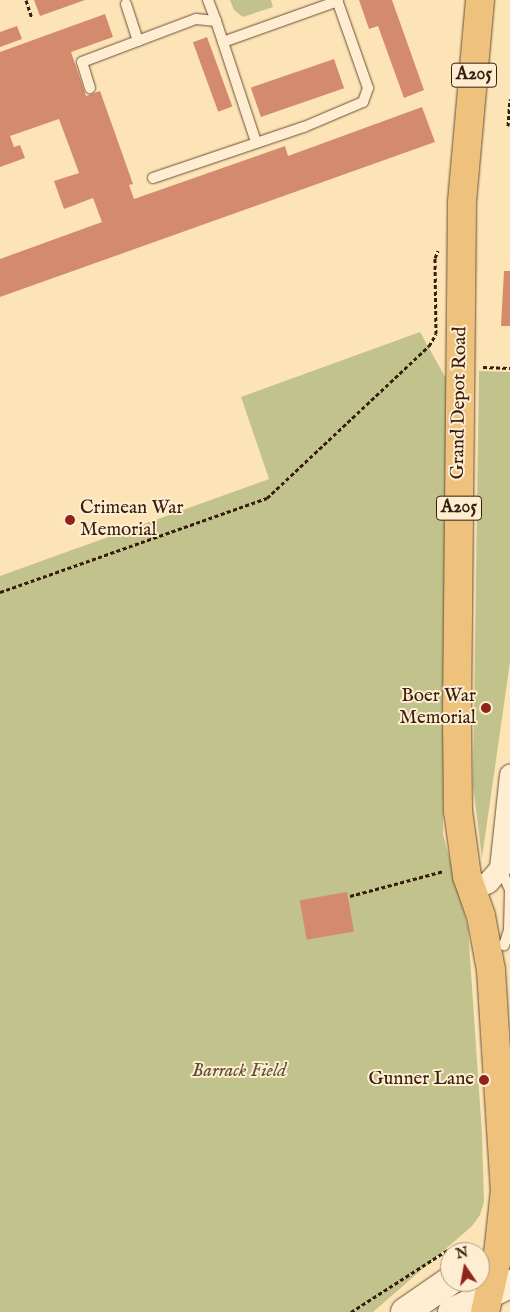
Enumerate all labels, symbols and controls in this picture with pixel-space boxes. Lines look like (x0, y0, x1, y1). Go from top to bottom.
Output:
road number: A205 (450, 60, 498, 90)
street label: Grand Depot Road (447, 326, 473, 480)
road number: A205 (435, 492, 483, 524)
place label: Crimean War Memorial (80, 498, 183, 542)
marker: Crimean War Memorial (64, 514, 76, 526)
place label: Boer War Memorial (399, 686, 476, 730)
marker: Boer War Memorial (480, 702, 492, 714)
park label: Barrack Field (192, 1061, 286, 1083)
place label: Gunner Lane (368, 1069, 474, 1091)
marker: Gunner Lane (478, 1074, 490, 1086)
north arrow (440, 1242, 490, 1292)
text: N (454, 1243, 470, 1263)

